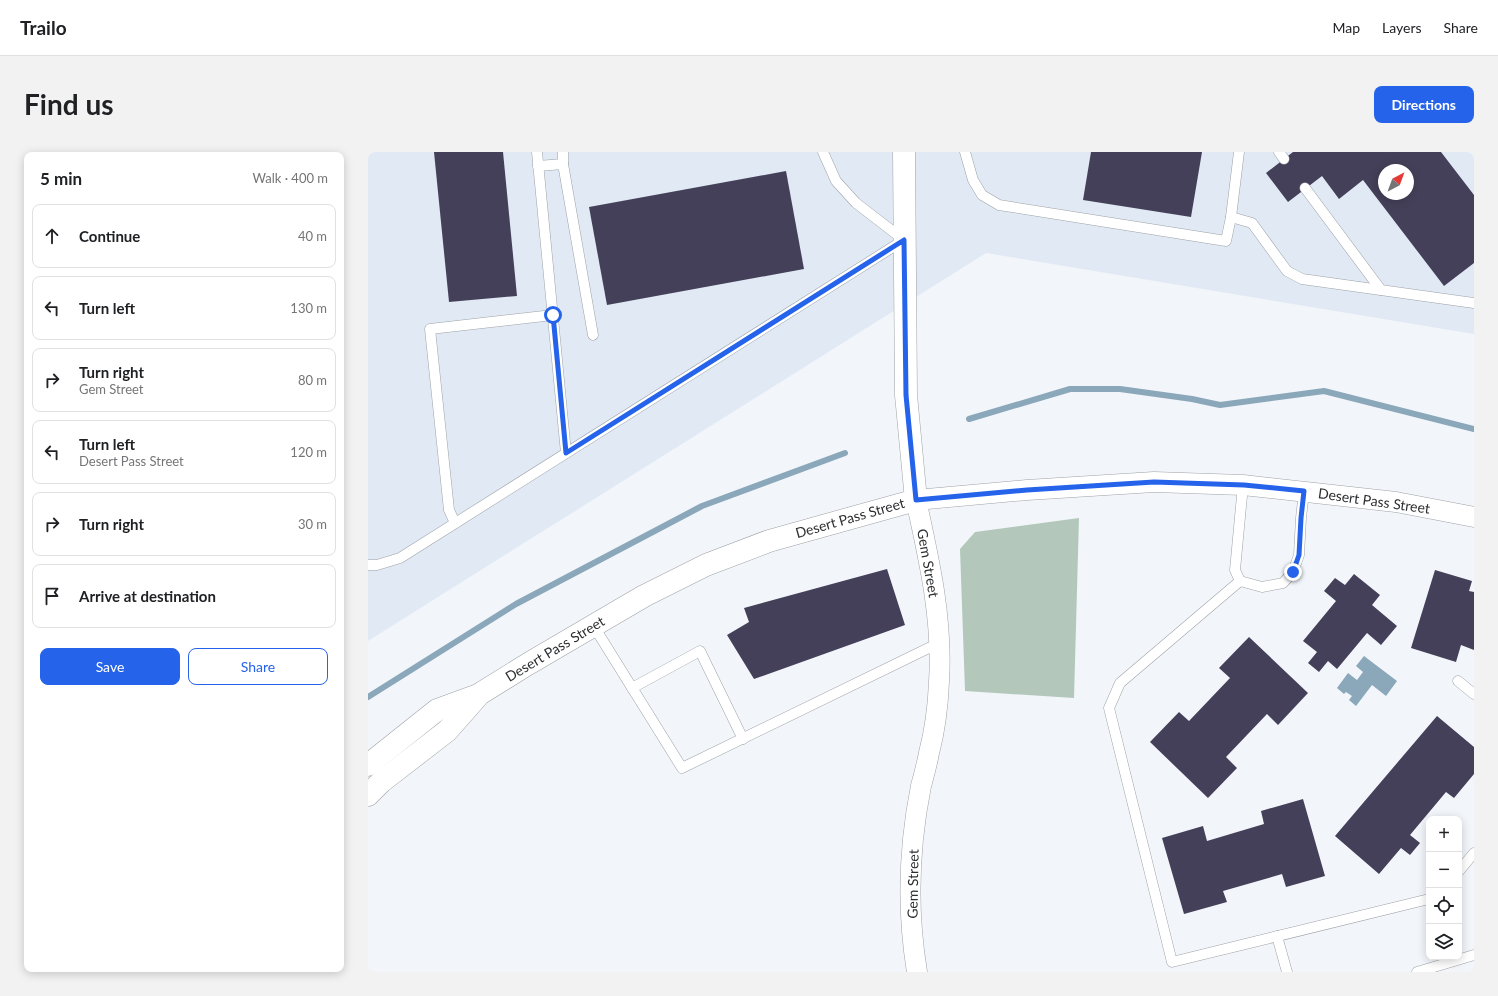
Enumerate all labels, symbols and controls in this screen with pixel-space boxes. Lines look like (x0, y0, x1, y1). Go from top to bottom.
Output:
text: Trailo (20, 16, 67, 39)
text: Map (1332, 19, 1360, 36)
text: Layers (1382, 19, 1422, 36)
text: Share (1444, 19, 1478, 36)
button: Directions (1374, 86, 1474, 123)
text: Find us (24, 87, 114, 121)
north arrow (1378, 164, 1414, 200)
text: 5 min (40, 168, 82, 189)
text: Walk · 400 m (252, 170, 328, 186)
icon: ahead (41, 225, 63, 247)
text: Continue (79, 227, 140, 245)
text: 40 m (298, 228, 327, 244)
icon: left (41, 297, 63, 319)
text: Turn left (79, 299, 135, 317)
text: 130 m (290, 300, 327, 316)
route start (544, 306, 562, 324)
text: Turn right (79, 363, 144, 381)
icon: right (41, 369, 63, 391)
text: 80 m (298, 372, 327, 388)
text: Gem Street (79, 381, 144, 397)
text: Turn left (79, 435, 135, 453)
icon: left (41, 441, 63, 463)
text: 120 m (290, 444, 327, 460)
text: Desert Pass Street (79, 453, 184, 469)
street label: Desert Pass Street (1317, 484, 1431, 517)
street label: Desert Pass Street (793, 494, 906, 541)
icon: right (41, 513, 63, 535)
text: Turn right (79, 515, 144, 533)
text: 30 m (298, 516, 327, 532)
street label: Gem Street (914, 527, 943, 599)
route end (1284, 563, 1302, 581)
icon: arrive (41, 585, 63, 607)
text: Arrive at destination (79, 587, 216, 605)
street label: Desert Pass Street (502, 612, 607, 685)
button: Save (40, 648, 180, 685)
button: Share (188, 648, 328, 685)
map controls (1426, 816, 1462, 960)
button: + (1426, 816, 1462, 852)
street label: Gem Street (903, 849, 922, 919)
button: − (1426, 852, 1462, 888)
button: locate (1426, 888, 1462, 924)
button: layers (1426, 924, 1462, 960)

